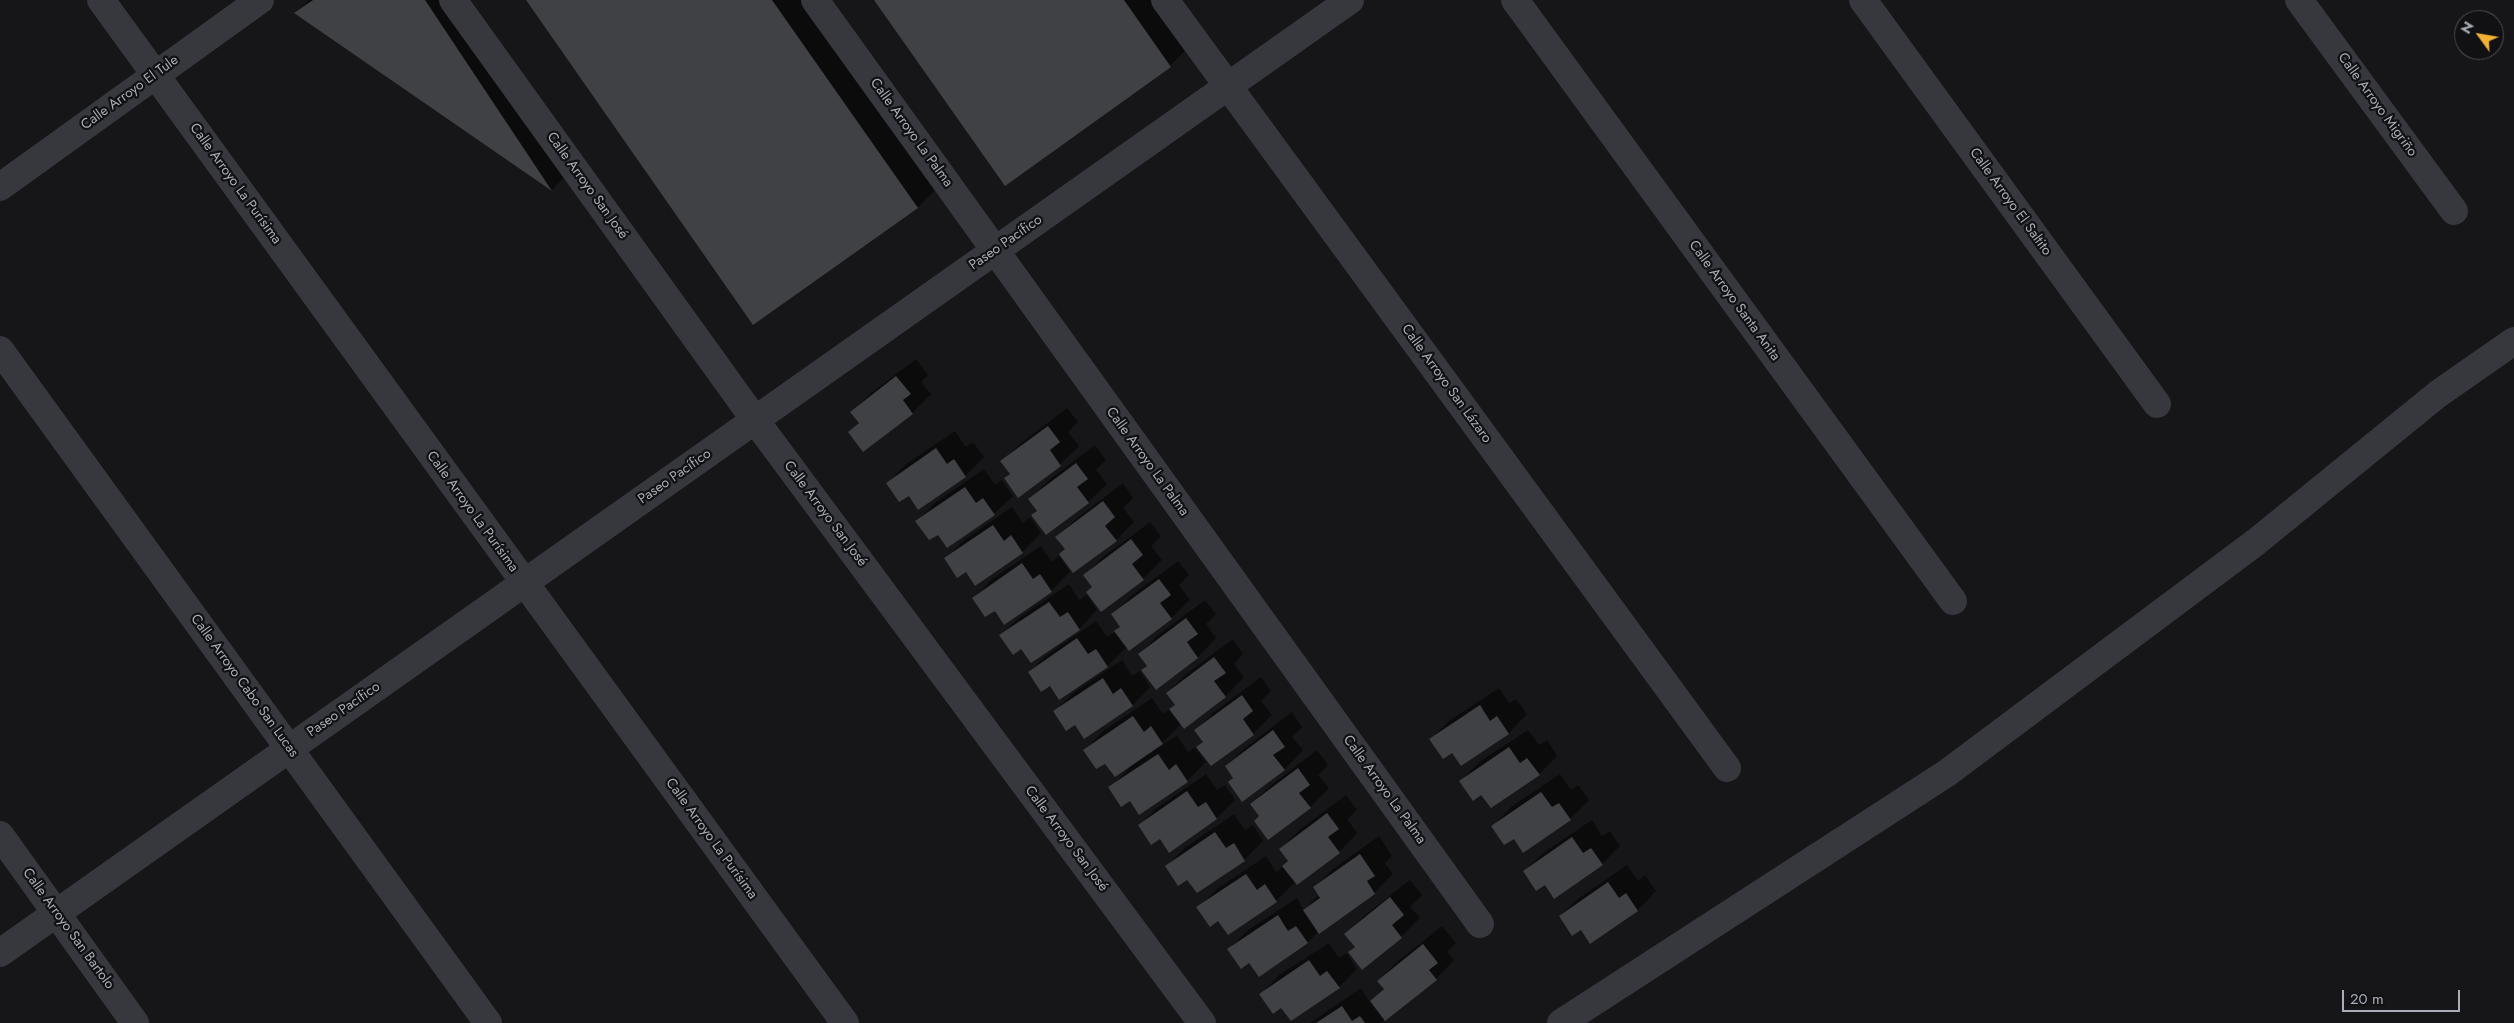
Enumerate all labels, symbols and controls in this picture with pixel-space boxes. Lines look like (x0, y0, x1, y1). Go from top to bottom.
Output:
north arrow (2454, 10, 2504, 60)
text: N (2456, 18, 2479, 38)
street label: Calle Arroyo Migriño (2334, 50, 2420, 160)
street label: Calle Arroyo El Tule (78, 52, 182, 134)
street label: Calle Arroyo La Palma (866, 75, 956, 191)
street label: Calle Arroyo La Purísima (185, 120, 285, 248)
street label: Calle Arroyo San José (543, 129, 631, 243)
street label: Calle Arroyo El Saltito (1965, 145, 2055, 259)
street label: Paseo Pacífico (966, 212, 1046, 274)
street label: Calle Arroyo Santa Anita (1685, 238, 1783, 364)
street label: Calle Arroyo San Lázaro (1397, 321, 1495, 447)
street label: Calle Arroyo La Palma (1102, 404, 1192, 520)
street label: Paseo Pacífico (635, 446, 715, 508)
street label: Calle Arroyo La Purísima (422, 448, 522, 576)
street label: Calle Arroyo San José (780, 458, 870, 570)
street label: Calle Arroyo Cabo San Lucas (186, 611, 302, 761)
street label: Paseo Pacífico (304, 679, 384, 741)
street label: Calle Arroyo La Palma (1339, 732, 1429, 848)
street label: Calle Arroyo La Purísima (661, 775, 761, 903)
street label: Calle Arroyo San José (1021, 783, 1111, 895)
street label: Calle Arroyo San Bartolo (19, 865, 117, 993)
scale bar (2344, 980, 2462, 1012)
text: 20 m (2350, 988, 2384, 1010)

